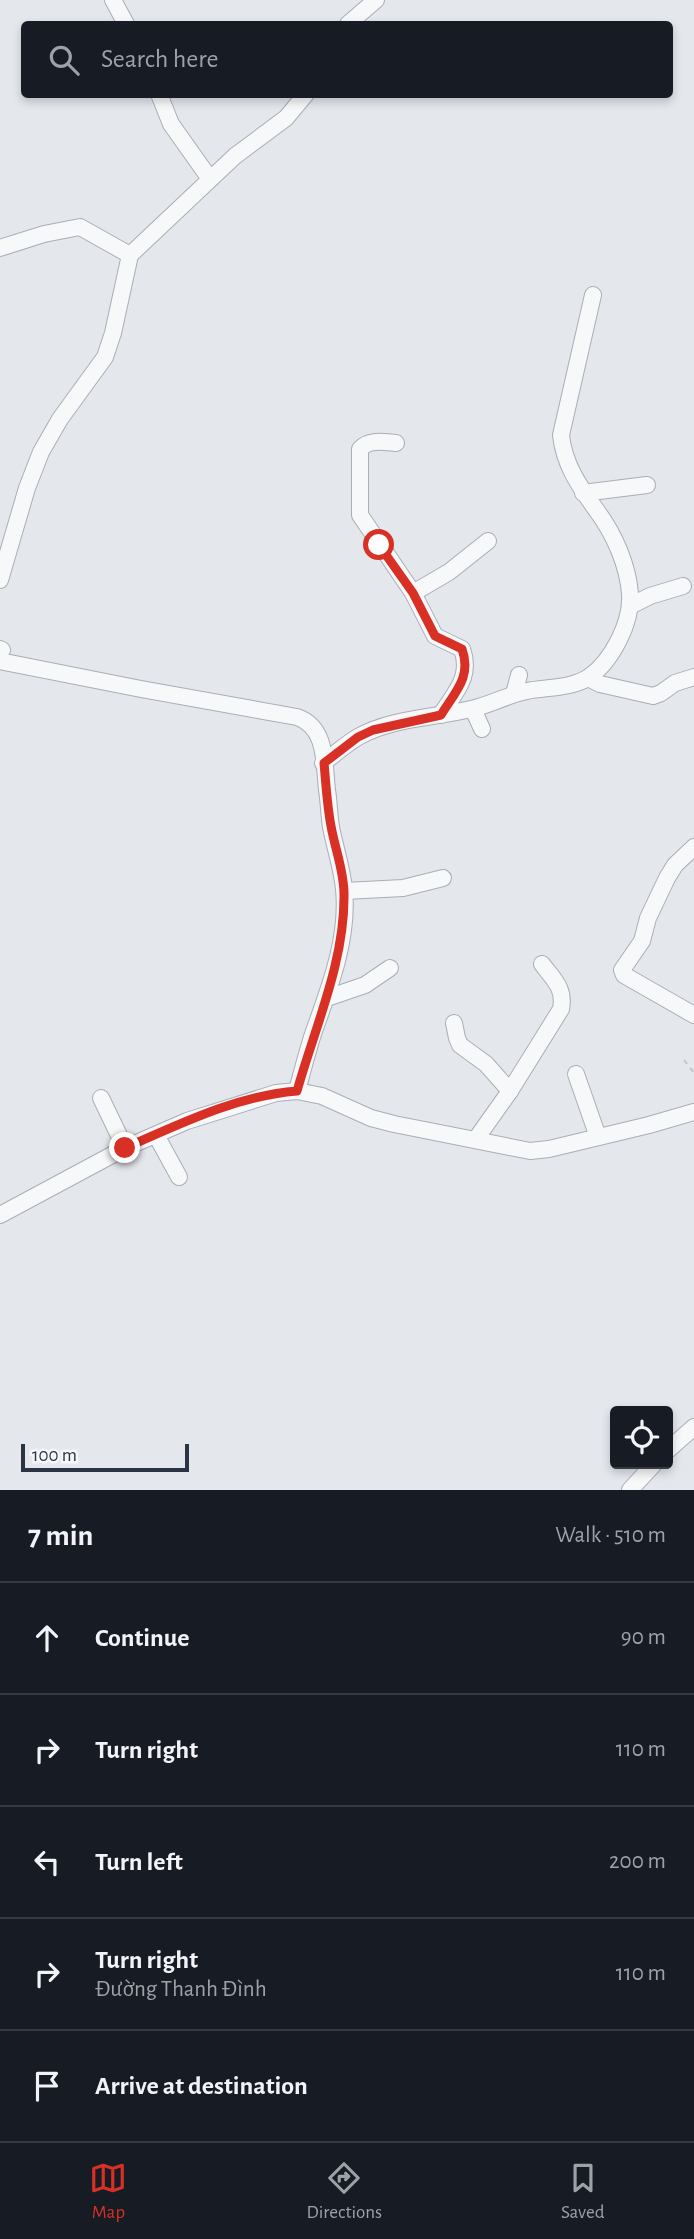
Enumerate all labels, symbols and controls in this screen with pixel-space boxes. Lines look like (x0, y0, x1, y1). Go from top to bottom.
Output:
search box (21, 21, 673, 98)
icon: search (45, 41, 83, 79)
text: Search here (101, 46, 219, 72)
route start (363, 529, 394, 560)
route end (109, 1132, 140, 1163)
map controls (610, 1406, 673, 1469)
button: locate (610, 1406, 673, 1469)
scale bar (21, 1441, 189, 1473)
text: 100 m (32, 1446, 77, 1465)
text: 7 min (28, 1521, 93, 1551)
text: Walk · 510 m (555, 1524, 666, 1547)
icon: ahead (28, 1619, 66, 1657)
text: Continue (95, 1625, 190, 1651)
text: 90 m (621, 1626, 666, 1649)
icon: right (28, 1731, 66, 1769)
text: Turn right (95, 1737, 198, 1763)
text: 110 m (616, 1738, 666, 1761)
icon: left (28, 1843, 66, 1881)
text: Turn left (95, 1849, 183, 1875)
text: 200 m (609, 1850, 666, 1873)
text: Turn right (95, 1947, 198, 1973)
icon: right (28, 1955, 66, 1993)
text: 110 m (616, 1962, 666, 1985)
text: Đường Thanh Đình (95, 1978, 267, 2001)
icon: arrive (28, 2067, 66, 2105)
text: Arrive at destination (95, 2073, 308, 2099)
tab: Map (89, 2159, 127, 2224)
tab: Directions (306, 2159, 382, 2224)
tab: Saved (561, 2159, 605, 2224)

